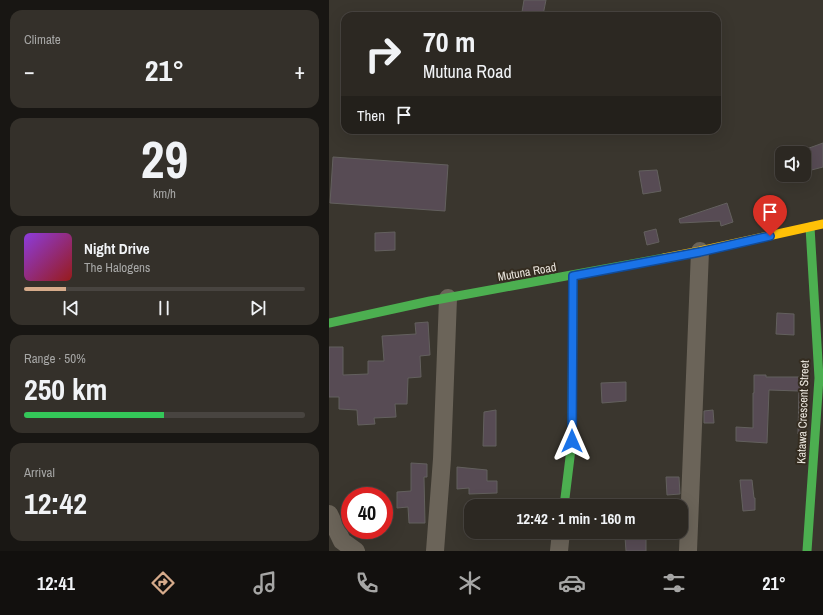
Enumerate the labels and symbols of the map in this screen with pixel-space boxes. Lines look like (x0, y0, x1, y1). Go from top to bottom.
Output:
pin (753, 195, 787, 236)
street label: Mutuna Road (497, 259, 557, 285)
street label: Katawa Crescent Street (793, 360, 813, 464)
position arrow (551, 420, 593, 462)
speed limit sign: 40 (341, 487, 393, 539)

